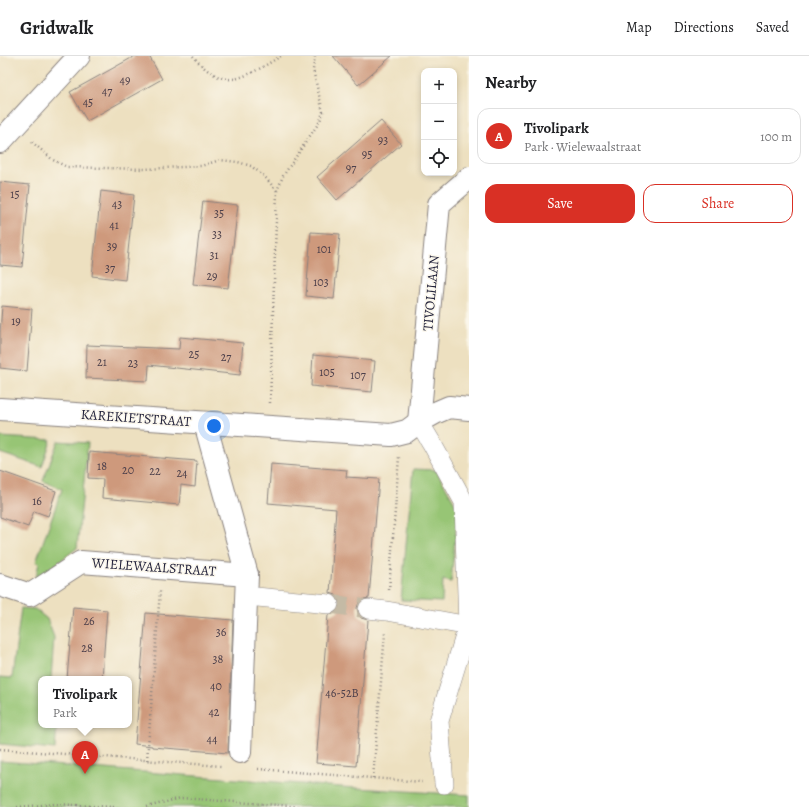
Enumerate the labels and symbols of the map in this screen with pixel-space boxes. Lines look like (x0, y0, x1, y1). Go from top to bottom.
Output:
house number: 49 (120, 72, 130, 88)
house number: 47 (102, 83, 113, 99)
house number: 45 (83, 94, 93, 110)
house number: 93 (378, 132, 388, 148)
house number: 95 (362, 146, 372, 162)
house number: 97 (346, 160, 357, 176)
house number: 15 (10, 186, 20, 202)
house number: 43 (112, 196, 122, 212)
house number: 35 (214, 205, 224, 221)
house number: 41 (109, 217, 119, 233)
house number: 33 (212, 226, 222, 242)
house number: 39 (107, 238, 117, 254)
house number: 101 (317, 241, 331, 257)
house number: 31 (209, 247, 219, 263)
street label: TIVOLILAAN (418, 254, 444, 332)
house number: 37 (105, 260, 116, 276)
house number: 29 (206, 268, 218, 284)
house number: 103 (313, 274, 329, 290)
house number: 19 (11, 313, 21, 329)
house number: 25 (189, 346, 199, 362)
house number: 27 (221, 349, 232, 365)
house number: 21 (97, 354, 107, 370)
house number: 23 (128, 355, 138, 371)
house number: 105 (319, 364, 335, 380)
house number: 107 (350, 367, 367, 383)
street label: KAREKIETSTRAAT (80, 405, 192, 431)
your location (204, 416, 224, 436)
house number: 18 (97, 458, 107, 474)
house number: 20 (122, 462, 134, 478)
house number: 22 (149, 463, 161, 479)
house number: 24 (176, 465, 188, 481)
house number: 16 (32, 493, 42, 509)
street label: WIELEWAALSTRAAT (90, 553, 217, 581)
house number: 26 (83, 613, 95, 629)
house number: 36 (216, 624, 227, 640)
house number: 28 (81, 640, 93, 656)
house number: 38 (213, 651, 224, 667)
house number: 40 (210, 678, 222, 694)
house number: 46-52B (325, 685, 359, 701)
house number: 42 (208, 704, 220, 720)
house number: 44 (207, 731, 218, 747)
pin: A (72, 741, 98, 774)

